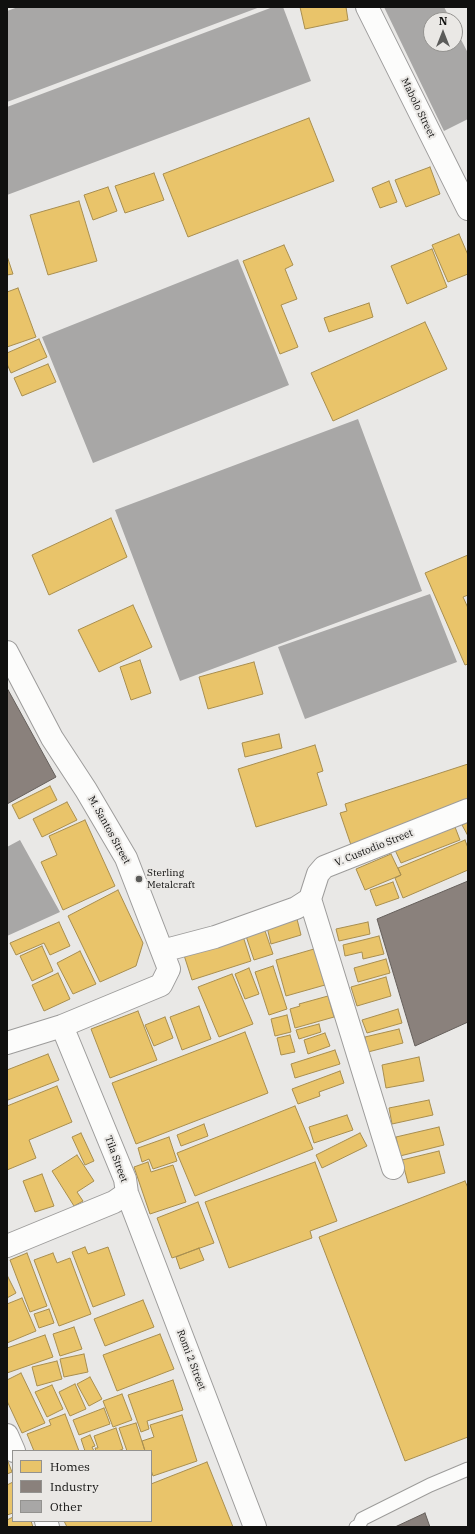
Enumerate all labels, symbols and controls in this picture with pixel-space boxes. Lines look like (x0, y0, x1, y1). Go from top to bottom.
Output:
north arrow (423, 12, 463, 52)
text: N (439, 14, 447, 28)
street label: Mabolo Street (398, 76, 438, 140)
street label: M. Santos Street (85, 794, 133, 866)
street label: V. Custodio Street (333, 827, 415, 869)
place label: Sterling Metalcraft (147, 867, 195, 890)
marker: Sterling Metalcraft (134, 874, 144, 884)
street label: Tila Street (102, 1134, 130, 1184)
street label: Romi 2 Street (174, 1328, 208, 1392)
legend (12, 1450, 152, 1522)
text: Homes (50, 1459, 90, 1474)
text: Industry (50, 1479, 99, 1494)
text: Other (50, 1499, 82, 1514)

